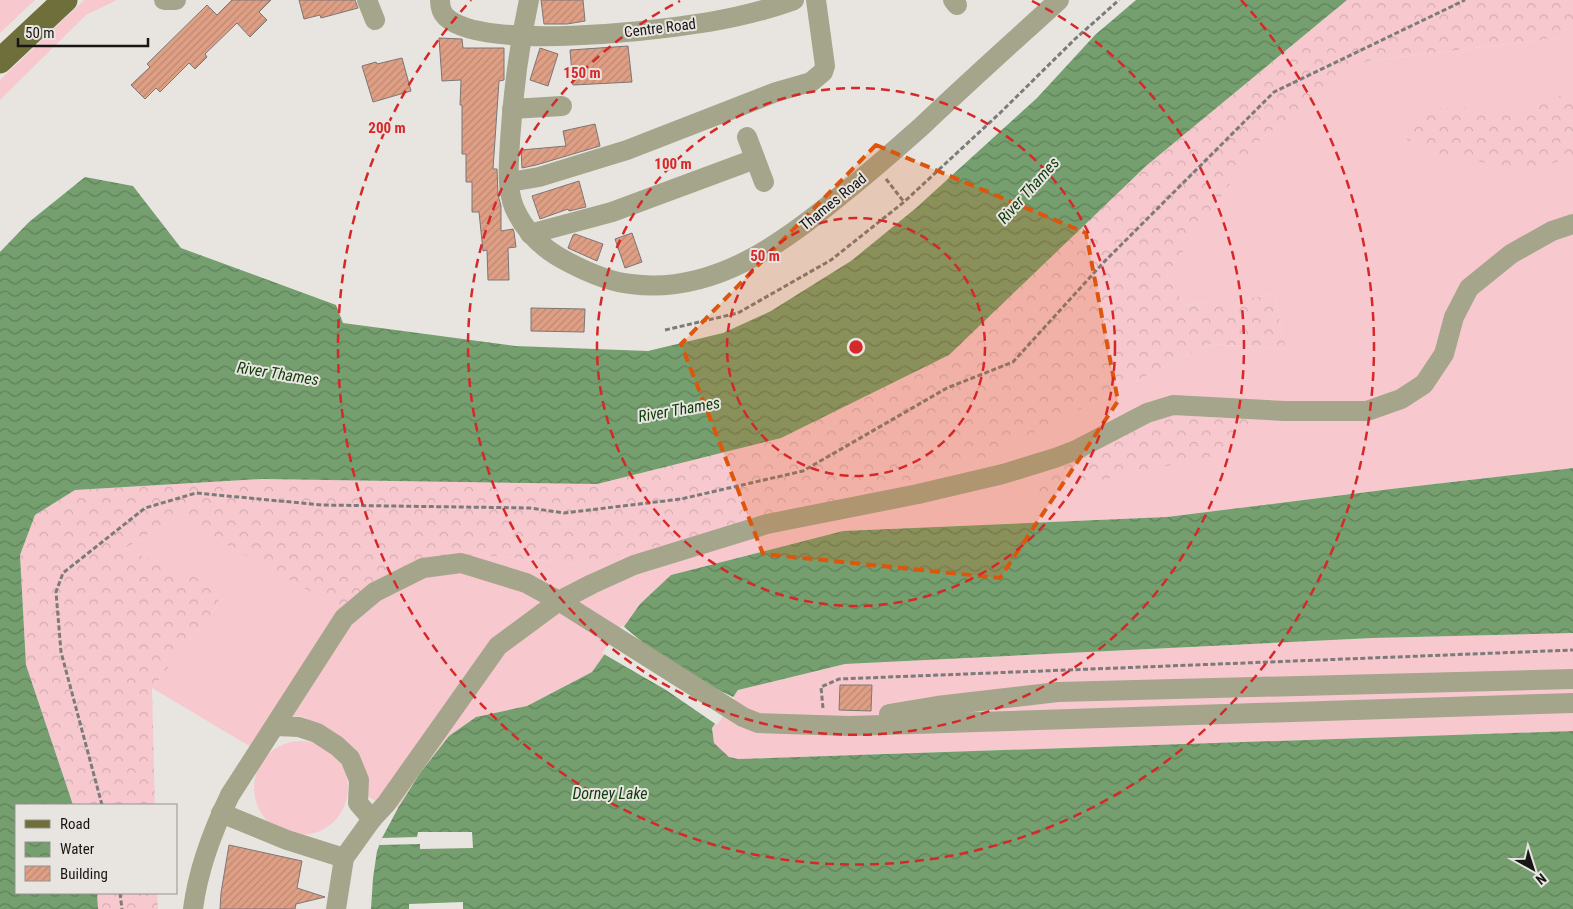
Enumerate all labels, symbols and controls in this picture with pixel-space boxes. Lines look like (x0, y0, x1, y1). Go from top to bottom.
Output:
scale bar (18, 15, 148, 47)
street label: Centre Road (623, 15, 697, 41)
text: 50 m (25, 24, 55, 42)
text: 150 m (563, 64, 601, 82)
text: 200 m (368, 119, 406, 137)
water label: River Thames (994, 153, 1063, 227)
text: 100 m (654, 155, 692, 173)
street label: Thames Road (796, 170, 870, 234)
text: 50 m (750, 247, 780, 265)
centre of rings (847, 338, 865, 356)
water label: River Thames (236, 358, 320, 389)
water label: River Thames (637, 393, 721, 426)
water label: Dorney Lake (572, 784, 648, 803)
legend (15, 804, 178, 894)
text: Road (60, 815, 90, 833)
text: Water (60, 840, 95, 858)
north arrow (1508, 844, 1558, 894)
text: Building (60, 865, 108, 883)
text: N (1533, 870, 1550, 888)

